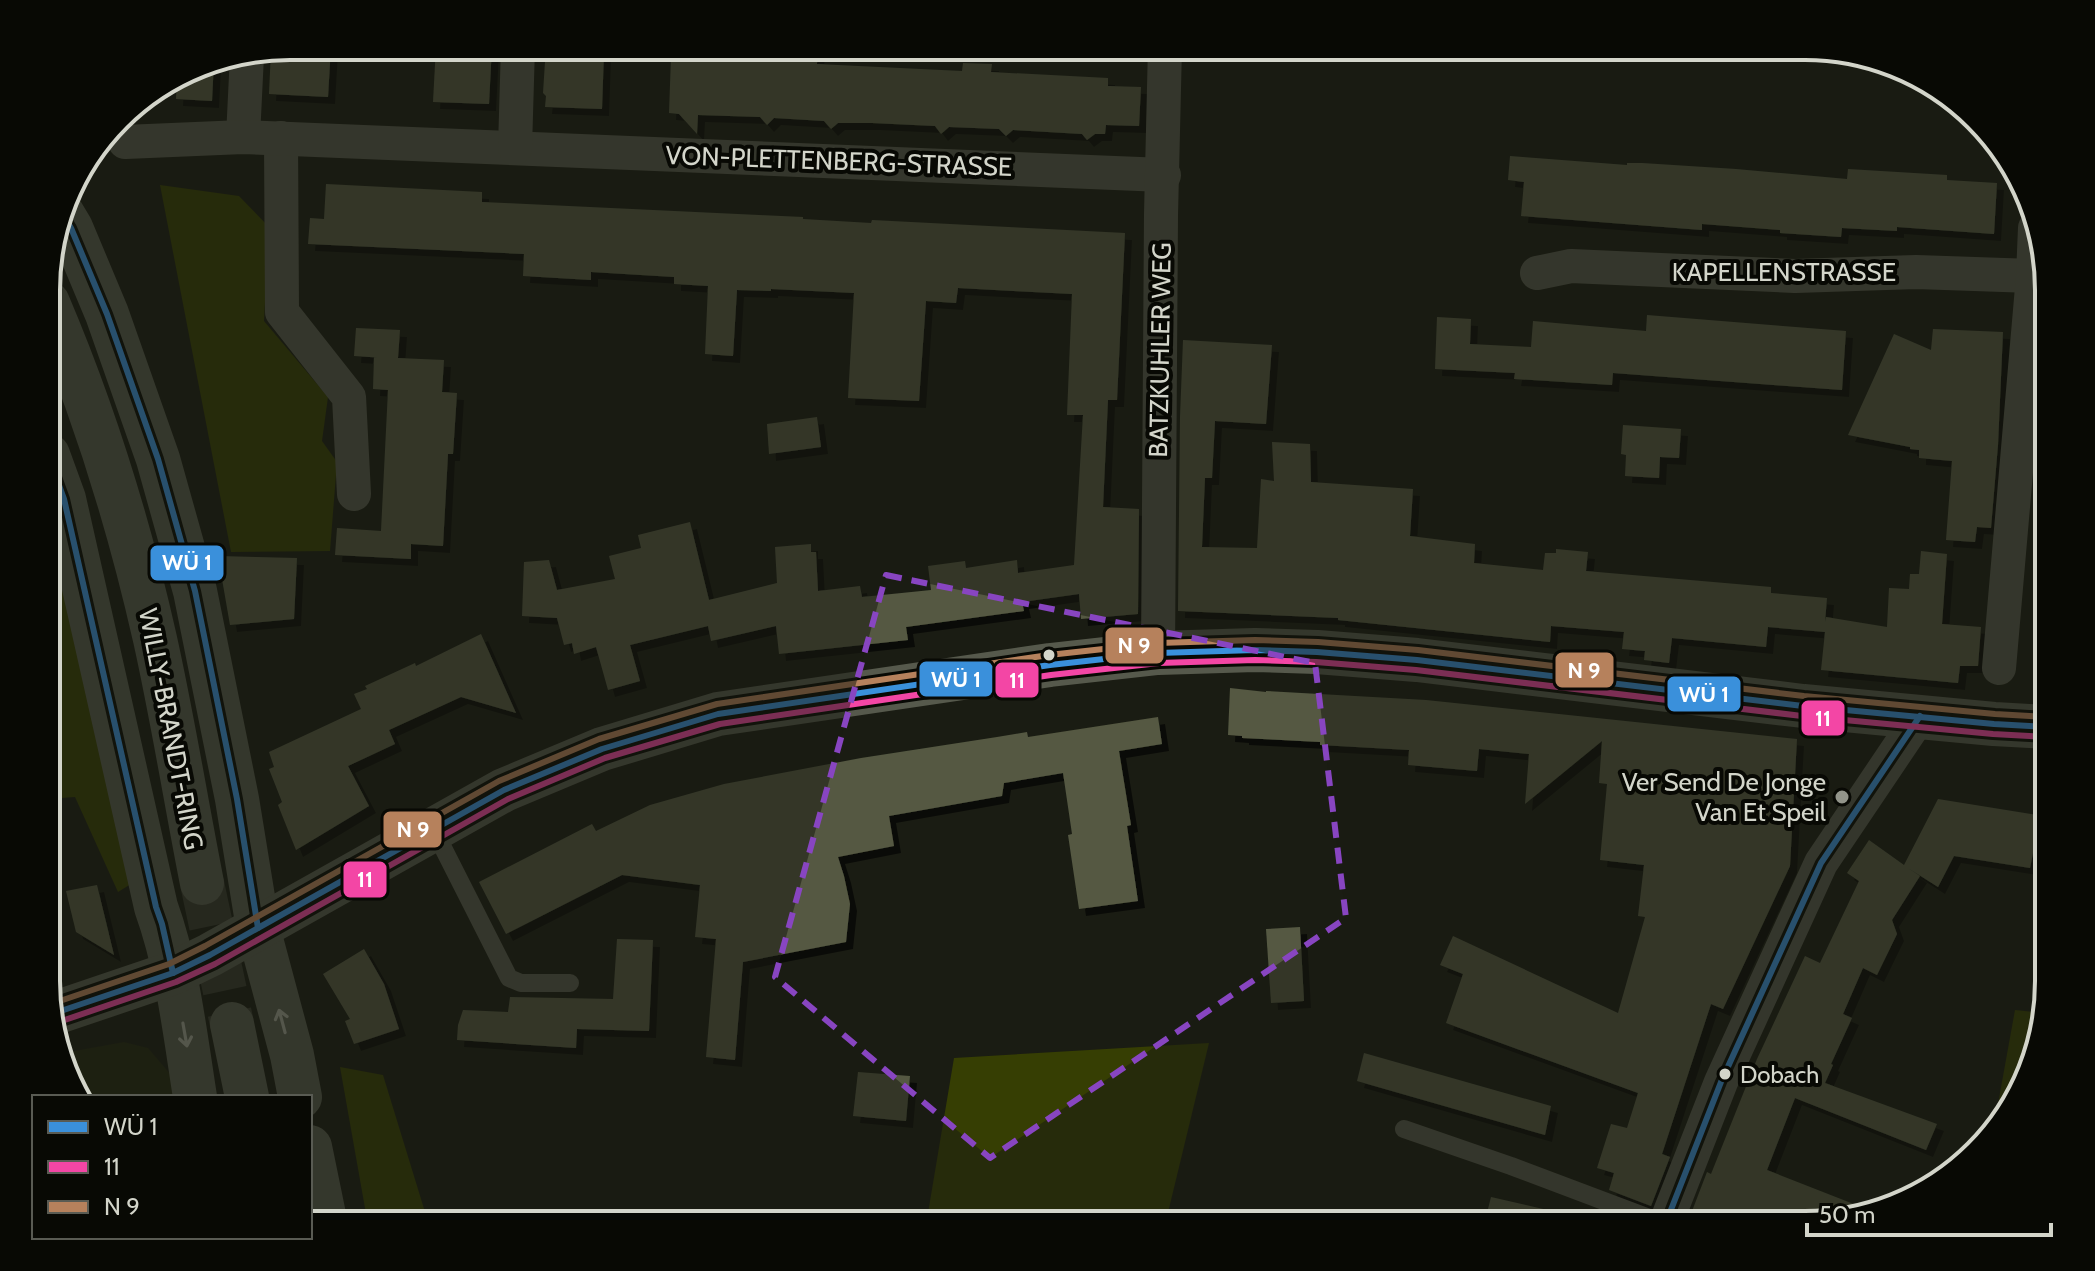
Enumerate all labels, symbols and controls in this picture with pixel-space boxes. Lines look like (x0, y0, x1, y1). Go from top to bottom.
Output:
street label: VON-PLETTENBERG-STRASSE (665, 139, 1013, 183)
street label: BATZKUHLER WEG (1142, 242, 1178, 458)
street label: KAPELLENSTRASSE (1672, 256, 1896, 288)
line badge: WÜ 1 (149, 544, 225, 582)
text: WÜ 1 (162, 549, 212, 576)
street label: WILLY-BRANDT-RING (132, 606, 210, 852)
line badge: N 9 (1104, 626, 1165, 665)
text: N 9 (1118, 632, 1150, 659)
unlabelled marker (1041, 647, 1057, 663)
line badge: N 9 (1554, 651, 1615, 689)
text: N 9 (1568, 657, 1600, 684)
line badge: WÜ 1 (918, 660, 994, 698)
line badge: 11 (994, 661, 1040, 699)
text: WÜ 1 (931, 666, 981, 693)
text: 11 (1009, 667, 1025, 694)
line badge: WÜ 1 (1666, 675, 1742, 713)
text: WÜ 1 (1679, 681, 1729, 708)
line badge: 11 (1800, 699, 1846, 737)
text: 11 (1815, 705, 1831, 732)
place label: Ver Send De Jonge Van Et Speil (1622, 766, 1826, 828)
marker: Ver Send De Jonge Van Et Speil (1833, 788, 1851, 806)
line badge: N 9 (382, 810, 443, 849)
text: N 9 (397, 816, 429, 843)
line badge: 11 (342, 860, 388, 899)
text: 11 (357, 866, 373, 893)
one-way arrow (274, 1009, 289, 1035)
one-way arrow (178, 1022, 193, 1047)
place label: Dobach (1740, 1060, 1819, 1089)
marker: Dobach (1717, 1066, 1733, 1082)
legend (32, 1095, 312, 1239)
text: WÜ 1 (104, 1112, 157, 1141)
text: 11 (104, 1152, 120, 1181)
scale bar (1807, 1187, 2051, 1237)
text: N 9 (104, 1192, 140, 1221)
text: 50 m (1819, 1200, 1875, 1229)

